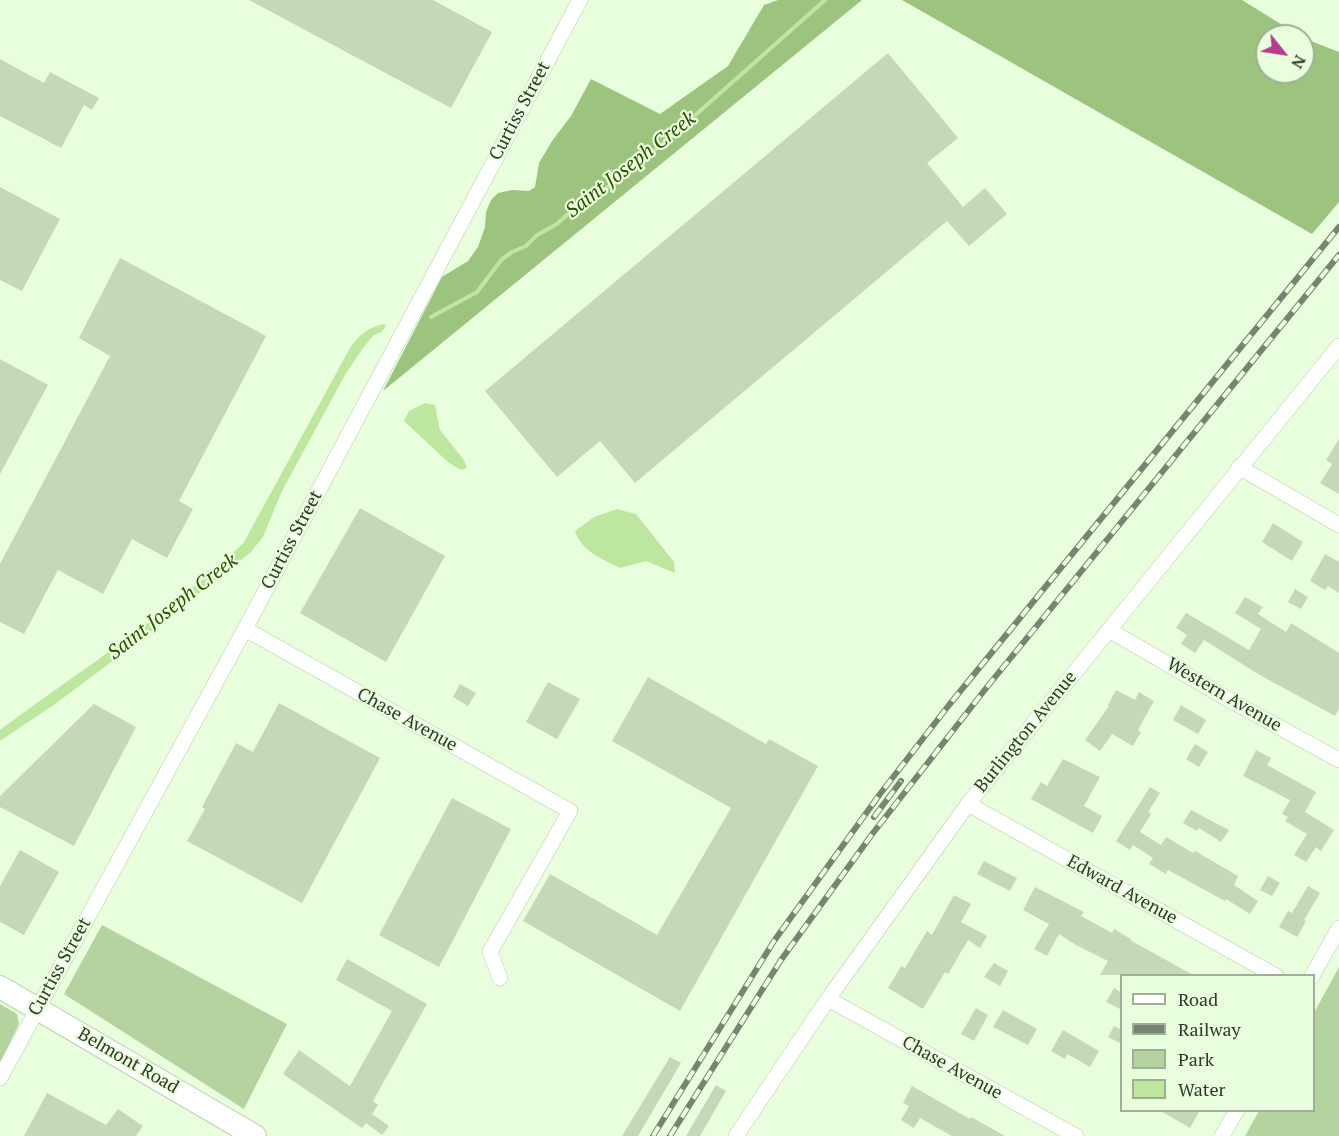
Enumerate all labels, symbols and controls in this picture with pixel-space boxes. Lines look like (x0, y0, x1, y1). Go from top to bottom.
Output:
north arrow (1255, 24, 1315, 84)
text: N (1286, 51, 1311, 73)
street label: Curtiss Street (485, 58, 555, 164)
water label: Saint Joseph Creek (561, 107, 701, 223)
street label: Curtiss Street (257, 487, 327, 593)
water label: Saint Joseph Creek (103, 549, 243, 665)
street label: Western Avenue (1163, 653, 1285, 737)
street label: Burlington Avenue (970, 667, 1082, 797)
street label: Chase Avenue (353, 684, 461, 756)
street label: Edward Avenue (1063, 851, 1181, 929)
street label: Curtiss Street (24, 914, 96, 1020)
legend (1120, 974, 1315, 1112)
text: Road (1178, 987, 1218, 1011)
text: Railway (1178, 1017, 1241, 1041)
street label: Belmont Road (74, 1023, 182, 1099)
street label: Chase Avenue (898, 1032, 1006, 1104)
text: Park (1178, 1047, 1214, 1071)
text: Water (1178, 1077, 1225, 1101)

